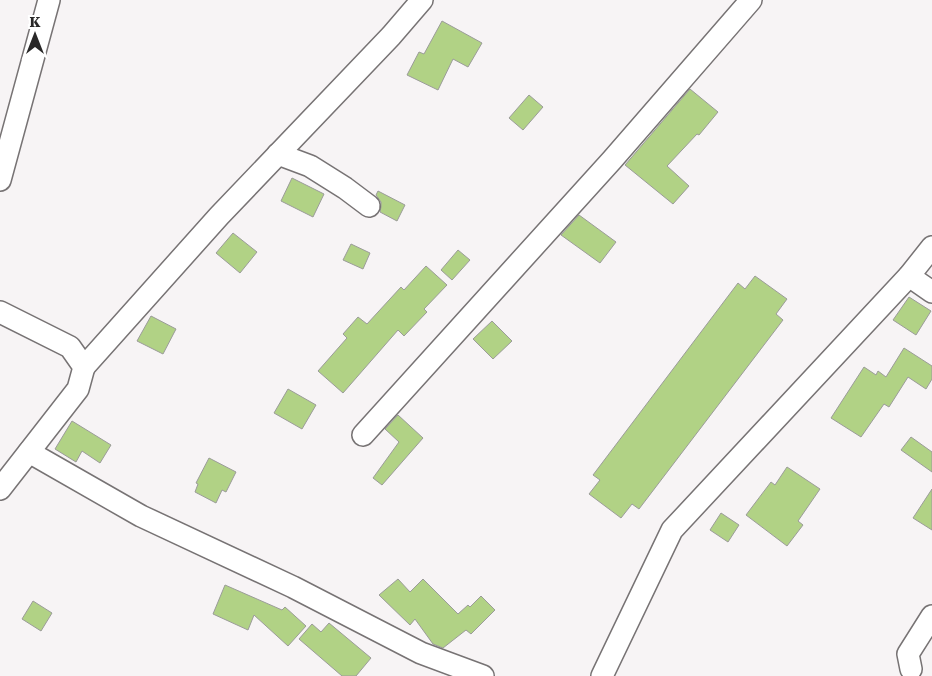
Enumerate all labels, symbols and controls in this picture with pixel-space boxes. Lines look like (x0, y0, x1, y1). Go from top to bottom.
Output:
north arrow (10, 10, 60, 60)
text: K (29, 14, 41, 30)

